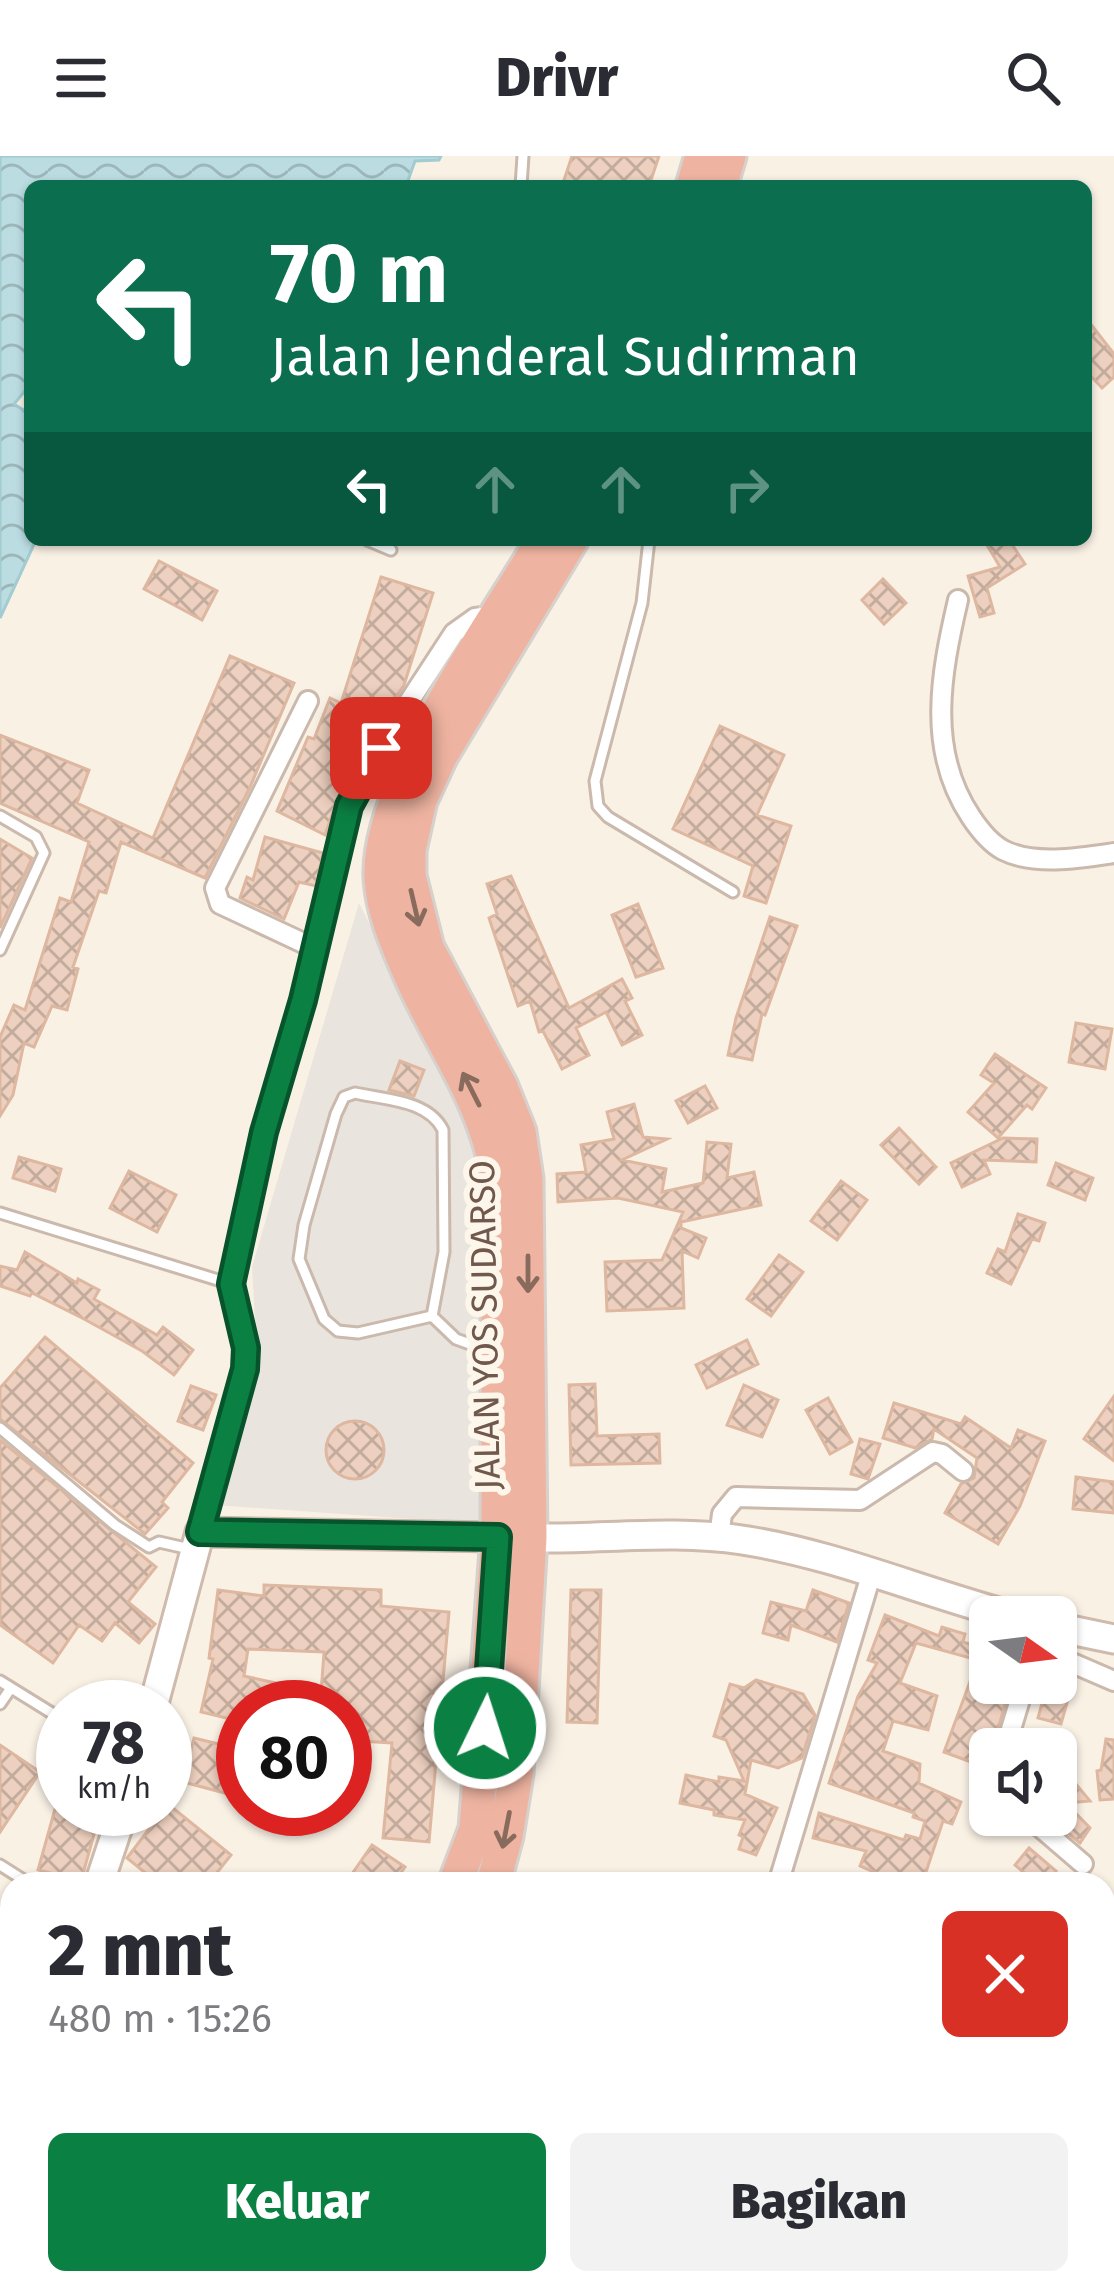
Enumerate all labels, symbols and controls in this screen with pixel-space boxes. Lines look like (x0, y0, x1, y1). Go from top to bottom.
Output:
icon: menu (48, 45, 114, 111)
icon: search (1000, 45, 1066, 111)
text: Drivr (496, 46, 618, 110)
text: 70 m (270, 223, 448, 324)
icon: left (72, 228, 228, 384)
text: Jalan Jenderal Sudirman (270, 325, 860, 389)
icon: left (336, 456, 402, 522)
icon: ahead (462, 456, 528, 522)
icon: ahead (588, 456, 654, 522)
icon: right (714, 456, 780, 522)
pin (330, 697, 432, 799)
icon: arrive (348, 715, 414, 781)
one-way arrow (405, 889, 428, 927)
one-way arrow (458, 1071, 481, 1107)
street label: JALAN YOS SUDARSO (460, 1160, 510, 1490)
one-way arrow (517, 1254, 539, 1293)
north arrow (969, 1596, 1077, 1704)
map controls (969, 1596, 1077, 1836)
position arrow (422, 1665, 548, 1791)
speed limit sign: 80 (216, 1680, 372, 1836)
text: 78 (83, 1707, 145, 1779)
button: sound (969, 1728, 1077, 1836)
text: km/h (77, 1770, 151, 1806)
one-way arrow (494, 1810, 516, 1849)
text: 2 mnt (48, 1908, 232, 1994)
button: close (942, 1911, 1068, 2037)
text: 480 m · 15:26 (48, 1996, 272, 2042)
button: Keluar (48, 2133, 546, 2271)
button: Bagikan (570, 2133, 1068, 2271)

